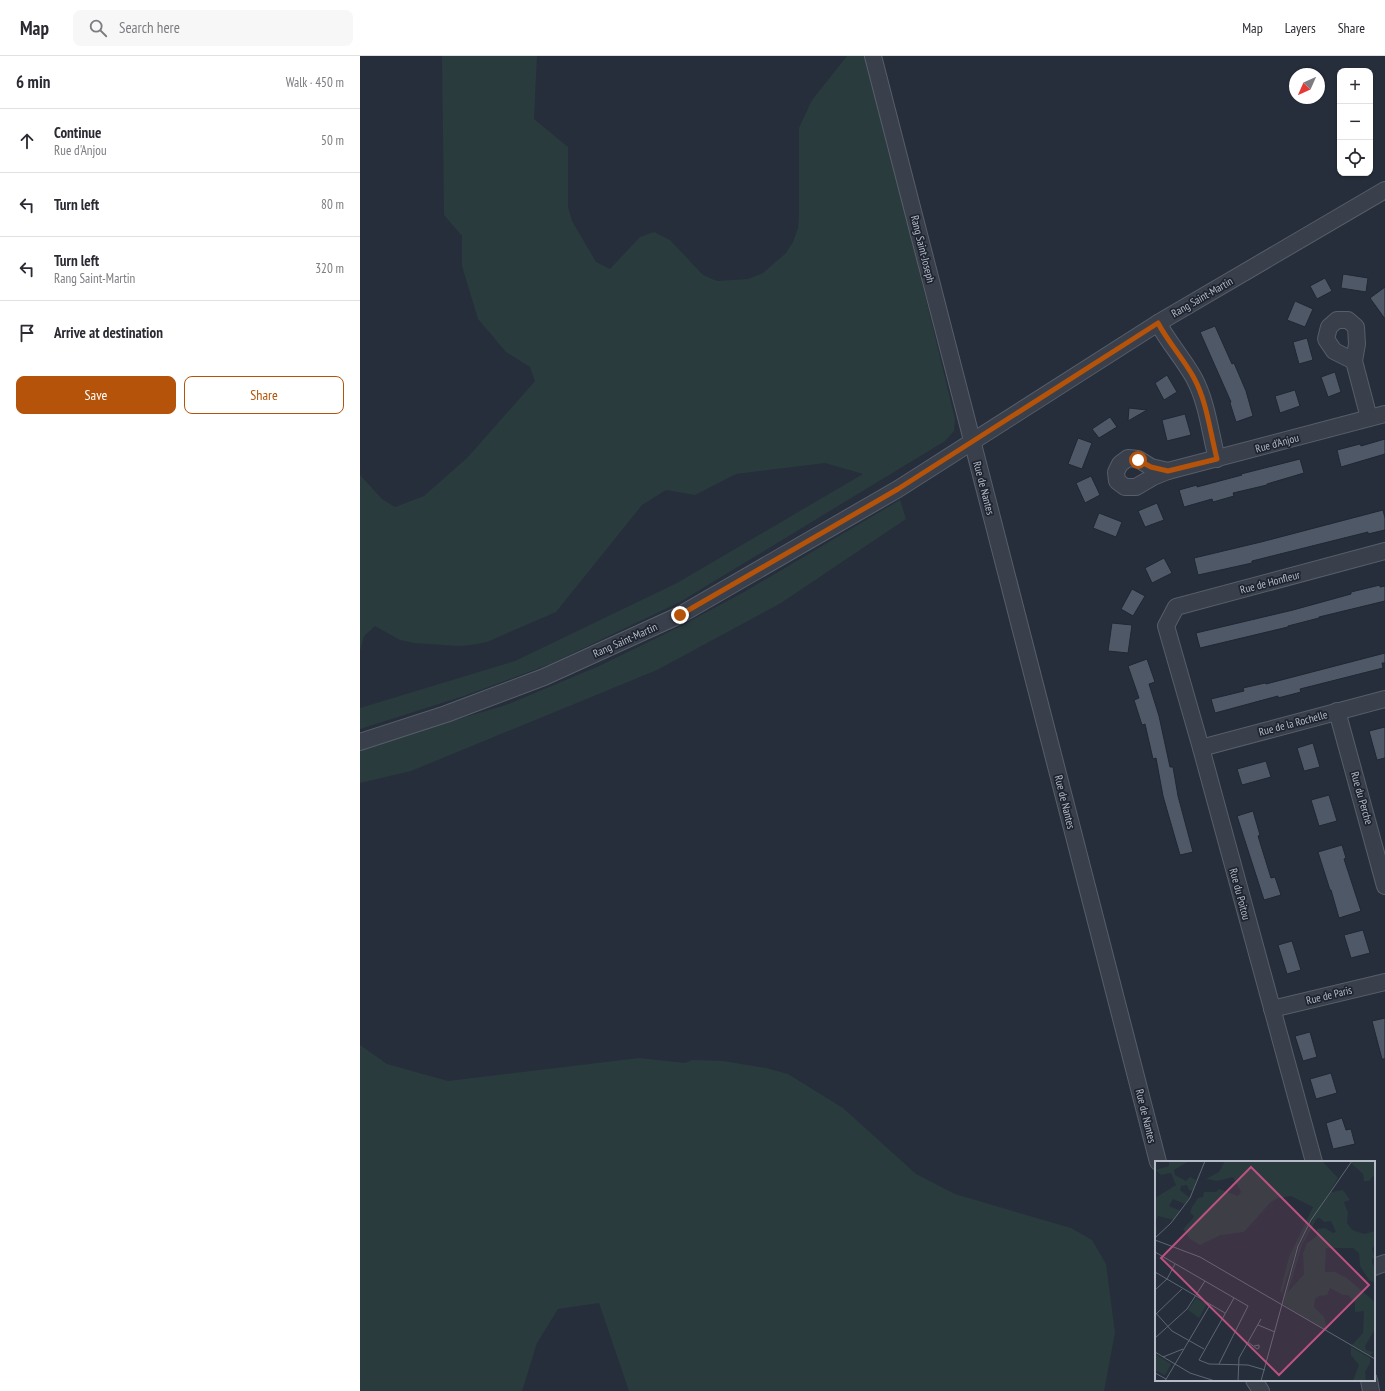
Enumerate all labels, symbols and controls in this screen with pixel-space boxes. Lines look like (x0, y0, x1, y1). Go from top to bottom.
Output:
search box (73, 10, 353, 46)
text: Map (20, 16, 49, 40)
icon: search (87, 17, 109, 39)
text: Search here (119, 18, 180, 37)
text: Map (1242, 19, 1263, 37)
text: Layers (1285, 19, 1316, 37)
text: Share (1338, 19, 1365, 37)
north arrow (1289, 68, 1325, 104)
map controls (1337, 68, 1373, 176)
button: + (1337, 68, 1373, 104)
text: 6 min (16, 71, 50, 93)
text: Walk · 450 m (286, 74, 344, 91)
button: − (1337, 104, 1373, 140)
text: Continue (54, 123, 101, 142)
icon: ahead (16, 130, 38, 152)
text: 50 m (321, 132, 344, 149)
button: locate (1337, 140, 1373, 176)
text: Rue d'Anjou (54, 142, 107, 159)
icon: left (16, 194, 38, 216)
text: Turn left (54, 195, 99, 214)
text: 80 m (321, 196, 344, 213)
street label: Rang Saint-Joseph (908, 214, 938, 284)
text: Turn left (54, 251, 99, 270)
icon: left (16, 258, 38, 280)
text: 320 m (315, 260, 344, 277)
text: Rang Saint-Martin (54, 270, 135, 287)
street label: Rang Saint-Martin (1169, 274, 1235, 320)
icon: arrive (16, 322, 38, 344)
text: Arrive at destination (54, 323, 163, 342)
button: Save (16, 376, 176, 414)
button: Share (184, 376, 344, 414)
street label: Rue d'Anjou (1254, 430, 1301, 456)
route start (1129, 451, 1147, 469)
street label: Rue de Nantes (970, 460, 998, 517)
street label: Rue de Honfleur (1238, 567, 1302, 597)
route end (671, 606, 689, 624)
street label: Rang Saint-Martin (591, 620, 659, 660)
street label: Rue de la Rochelle (1257, 707, 1329, 739)
street label: Rue du Perche (1348, 770, 1376, 826)
street label: Rue de Nantes (1052, 774, 1079, 831)
street label: Rue du Poitou (1226, 867, 1254, 922)
street label: Rue de Paris (1305, 982, 1354, 1007)
street label: Rue de Nantes (1133, 1088, 1160, 1145)
inset map (1155, 1161, 1375, 1381)

